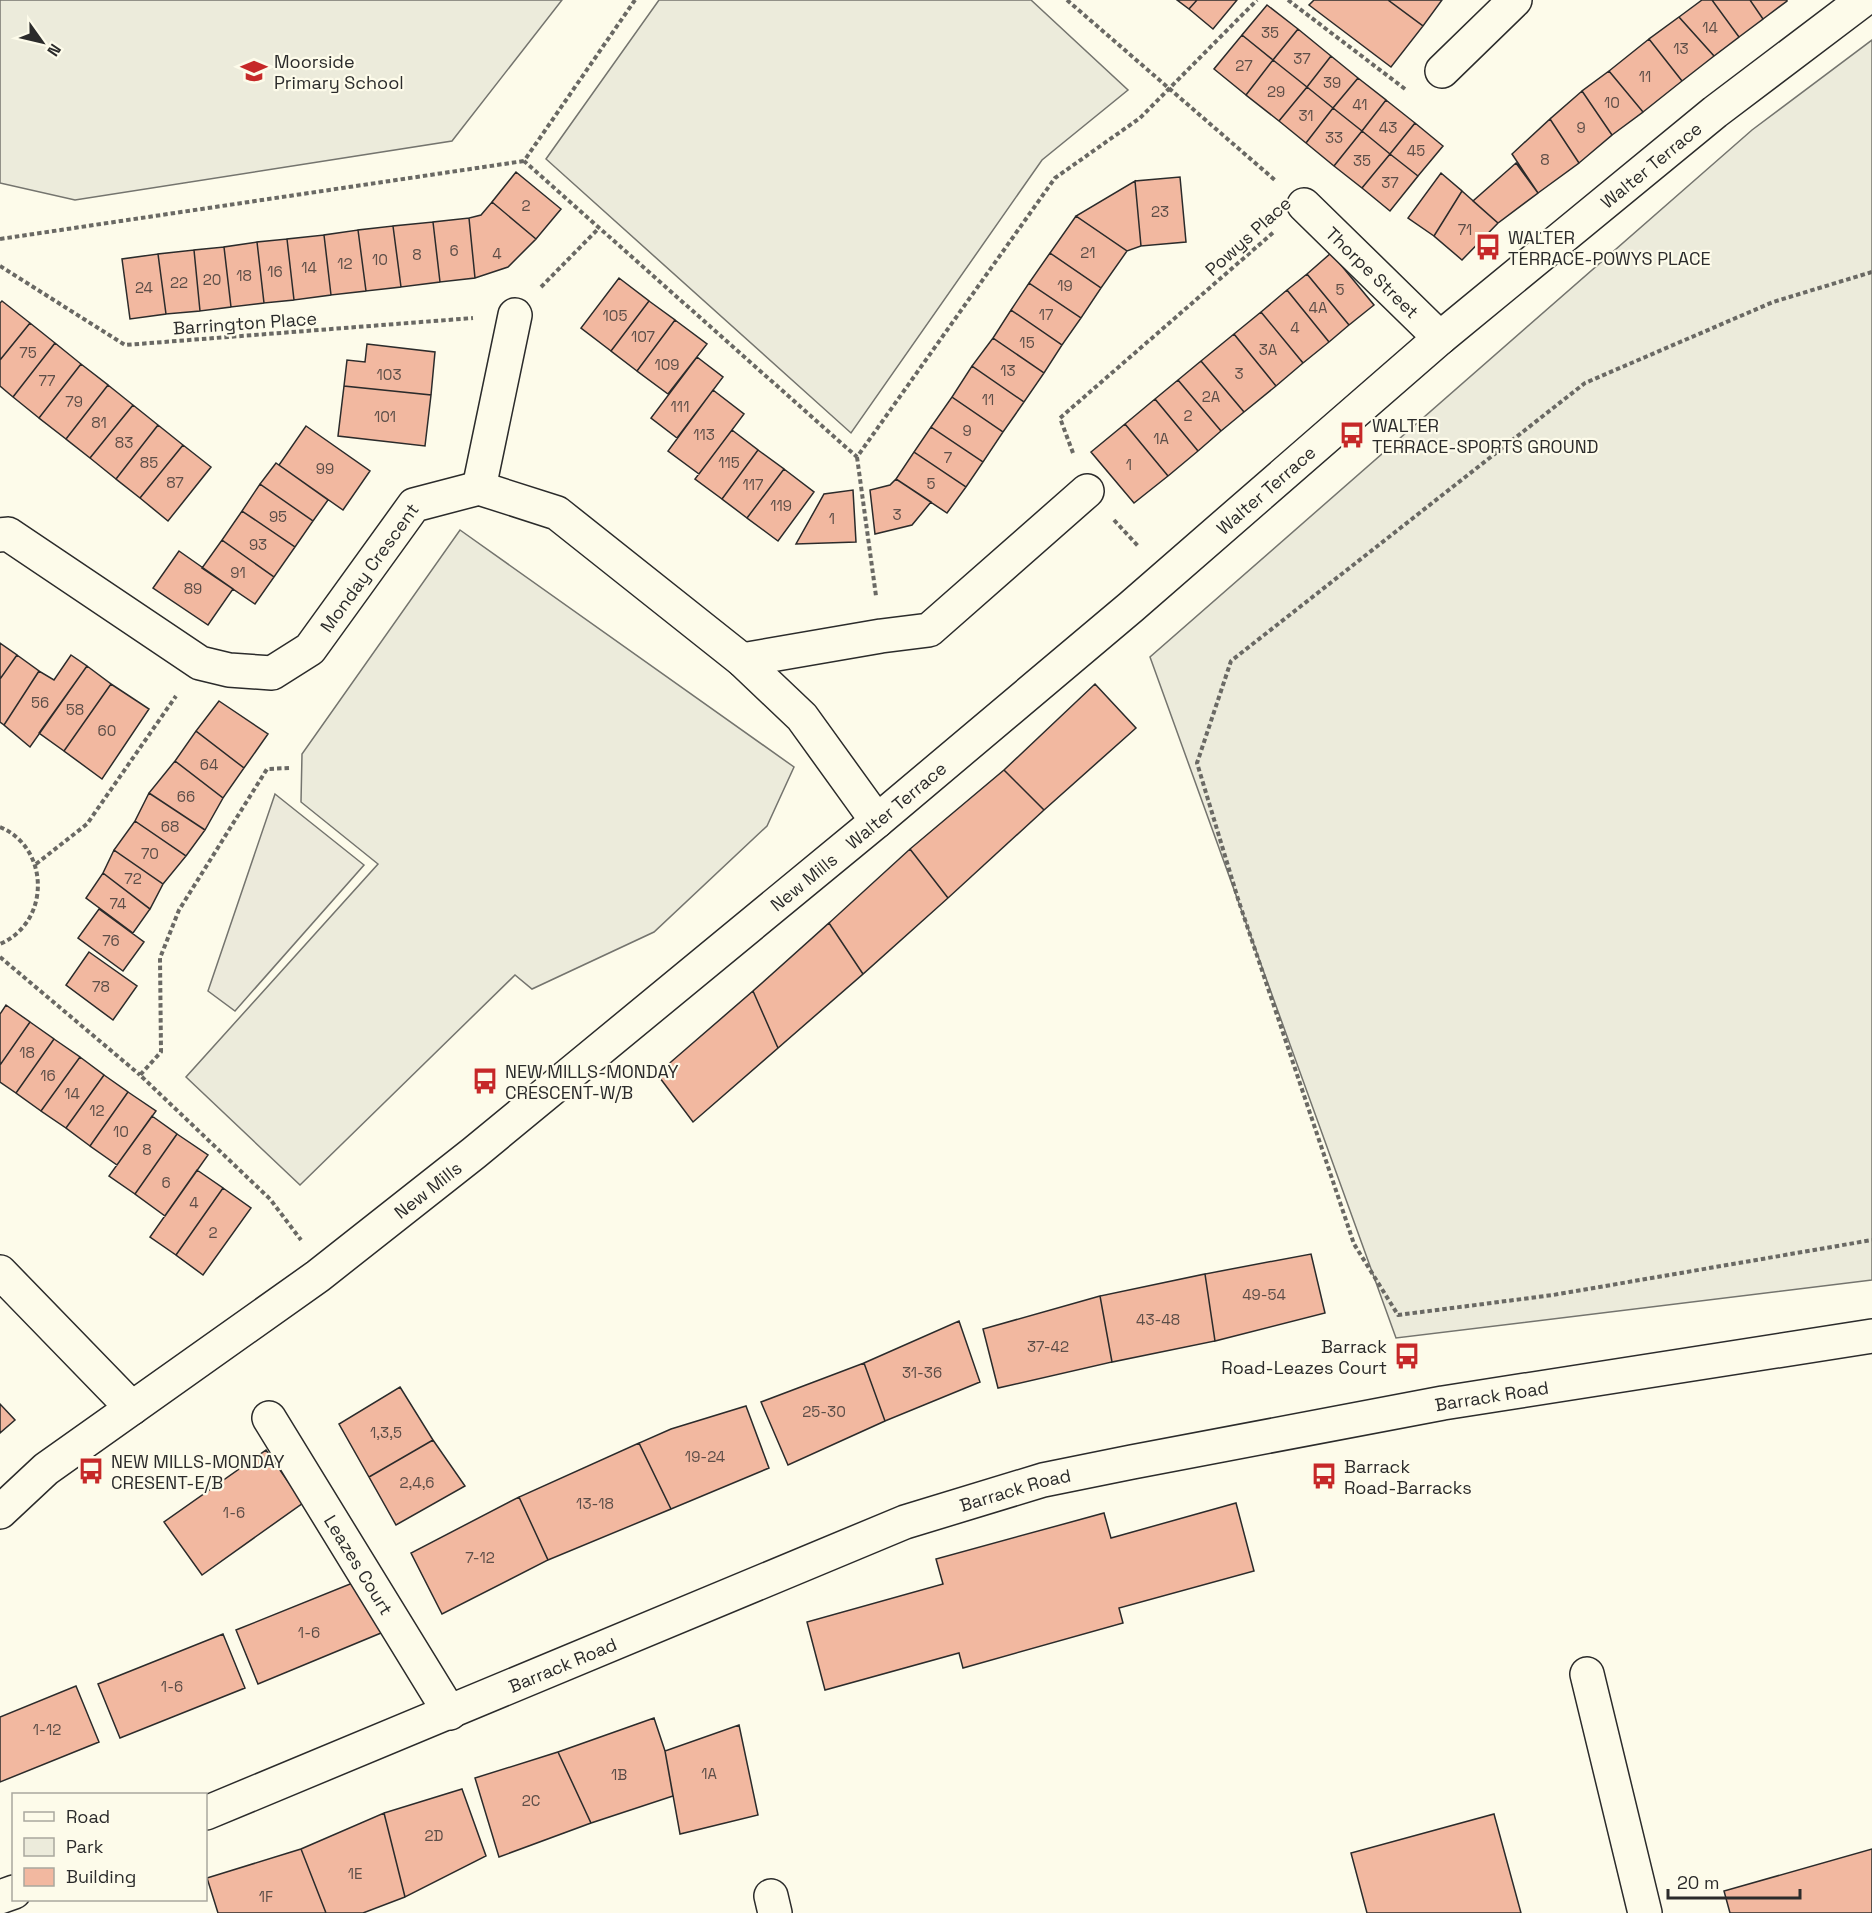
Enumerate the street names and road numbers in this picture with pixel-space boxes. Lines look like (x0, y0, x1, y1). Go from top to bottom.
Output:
street label: Walter Terrace (1596, 116, 1706, 213)
street label: Powys Place (1200, 191, 1296, 281)
street label: Thorpe Street (1321, 221, 1424, 323)
street label: Barrington Place (172, 306, 318, 340)
street label: Walter Terrace (1211, 440, 1320, 539)
street label: Monday Crescent (315, 498, 423, 636)
street label: Walter Terrace (841, 756, 951, 854)
street label: New Mills (765, 847, 842, 916)
street label: New Mills (389, 1156, 466, 1223)
street label: Barrack Road (1433, 1375, 1550, 1416)
street label: Barrack Road (957, 1463, 1073, 1516)
street label: Leazes Court (319, 1510, 398, 1619)
street label: Barrack Road (505, 1632, 620, 1697)

